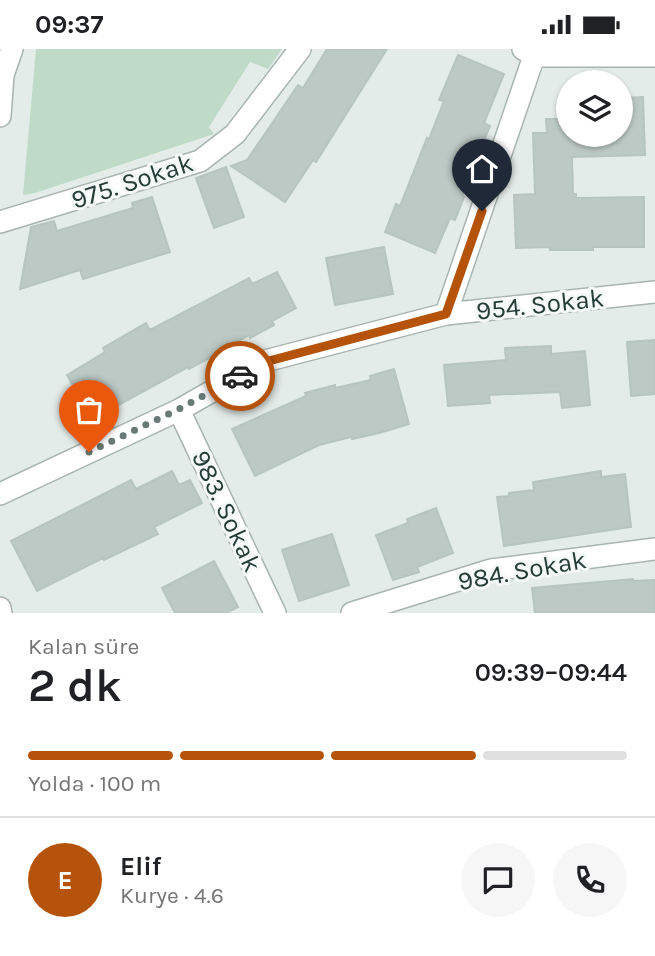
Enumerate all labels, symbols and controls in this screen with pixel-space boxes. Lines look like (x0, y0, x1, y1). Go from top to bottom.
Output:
text: 09:37 (35, 9, 103, 40)
map controls (556, 70, 633, 147)
button: layers (556, 70, 633, 147)
pin (452, 139, 512, 211)
street label: 975. Sokak (67, 147, 197, 216)
icon: home (463, 150, 501, 188)
street label: 954. Sokak (474, 282, 606, 327)
courier (205, 341, 275, 411)
icon: car (221, 357, 259, 395)
pin (59, 380, 119, 452)
icon: bag (70, 391, 108, 429)
street label: 983. Sokak (185, 445, 268, 577)
street label: 984. Sokak (455, 544, 589, 597)
text: Kalan süre (28, 633, 139, 660)
text: 09:39–09:44 (475, 657, 627, 688)
text: 2 dk (28, 659, 122, 713)
text: Yolda · 100 m (28, 770, 161, 797)
button: chat (461, 843, 535, 917)
button: phone (553, 843, 627, 917)
text: Elif (120, 851, 161, 882)
text: E (57, 865, 73, 896)
text: Kurye · 4.6 (120, 882, 224, 909)

